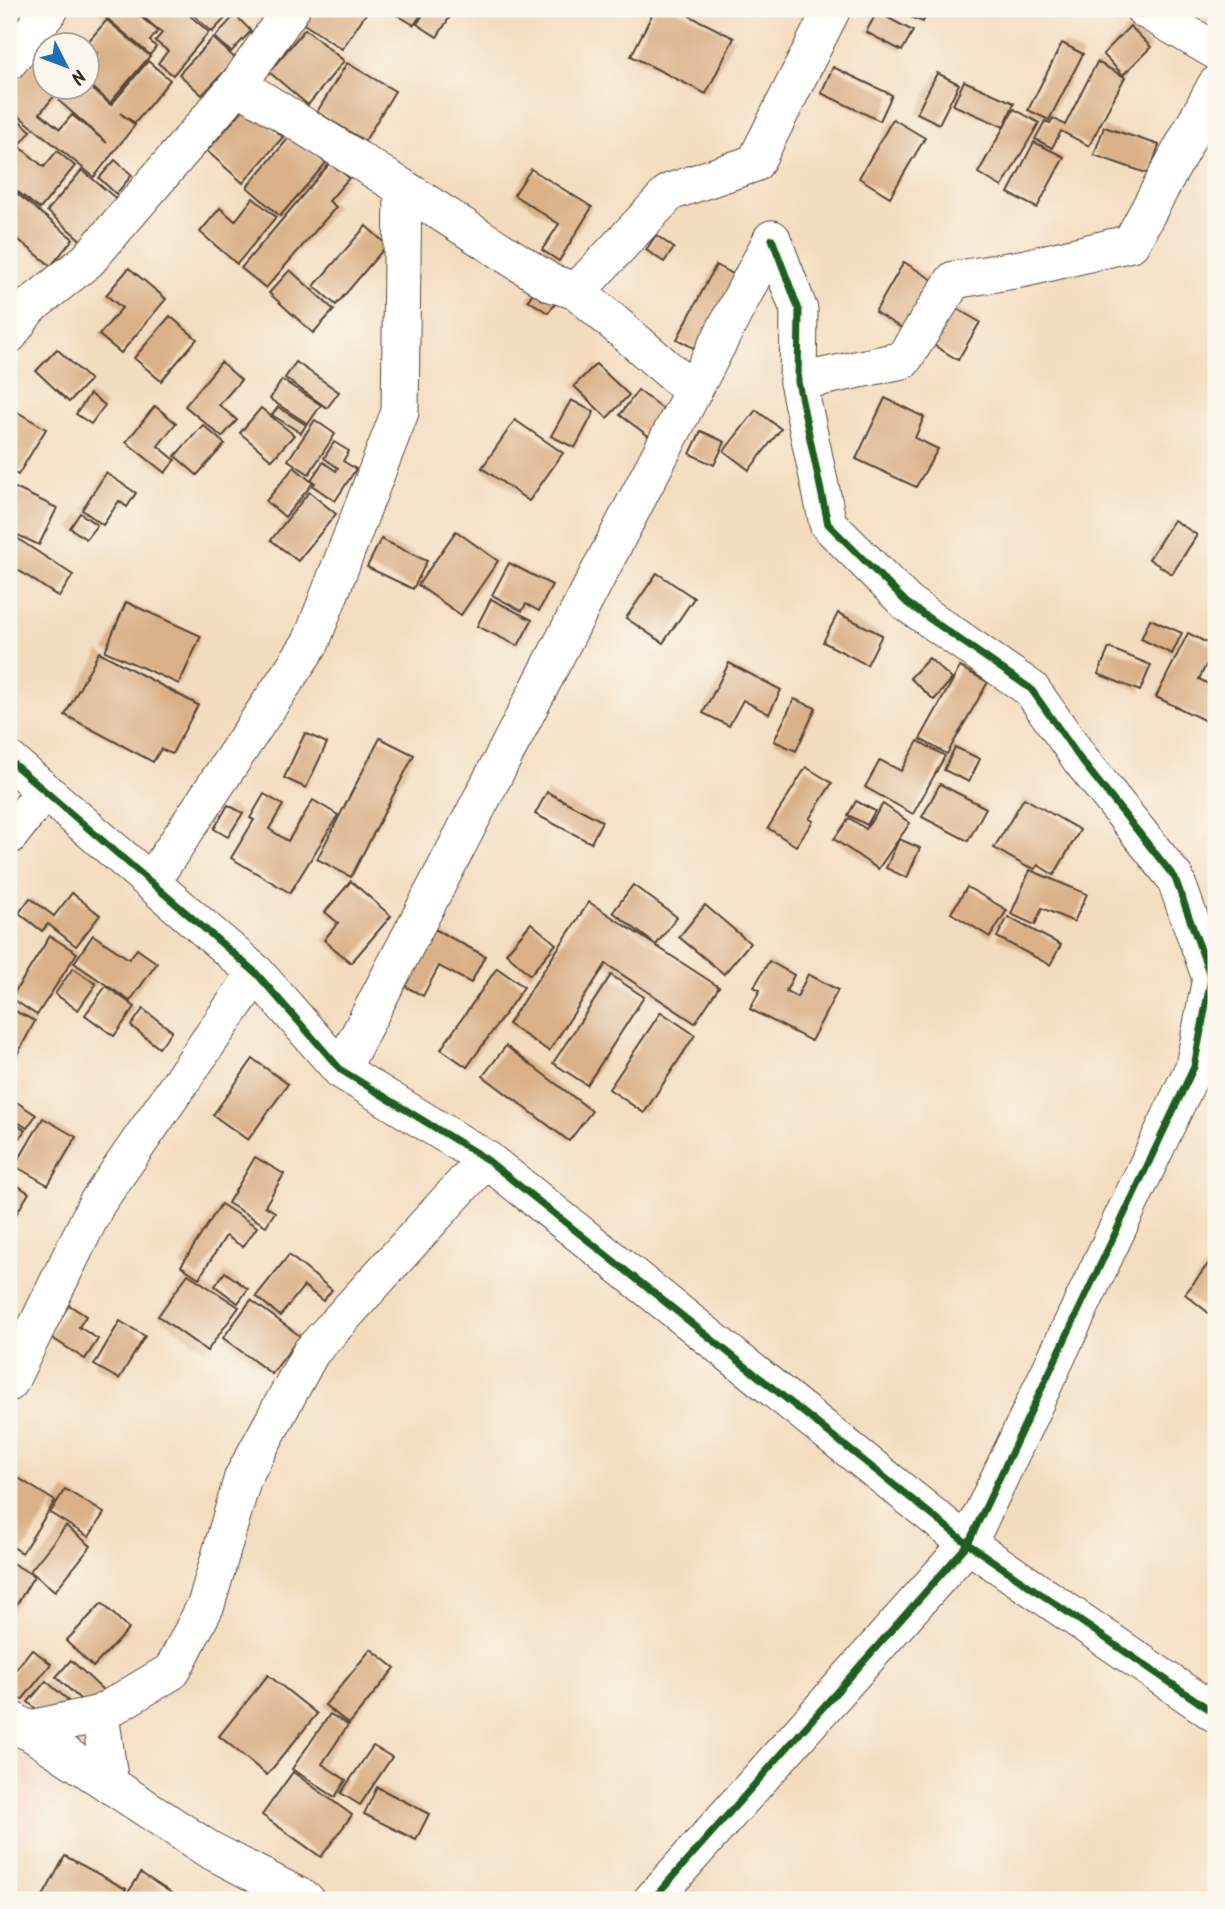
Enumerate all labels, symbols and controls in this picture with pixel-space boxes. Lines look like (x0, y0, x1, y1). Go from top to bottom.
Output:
north arrow (32, 32, 102, 102)
text: N (62, 62, 92, 91)

